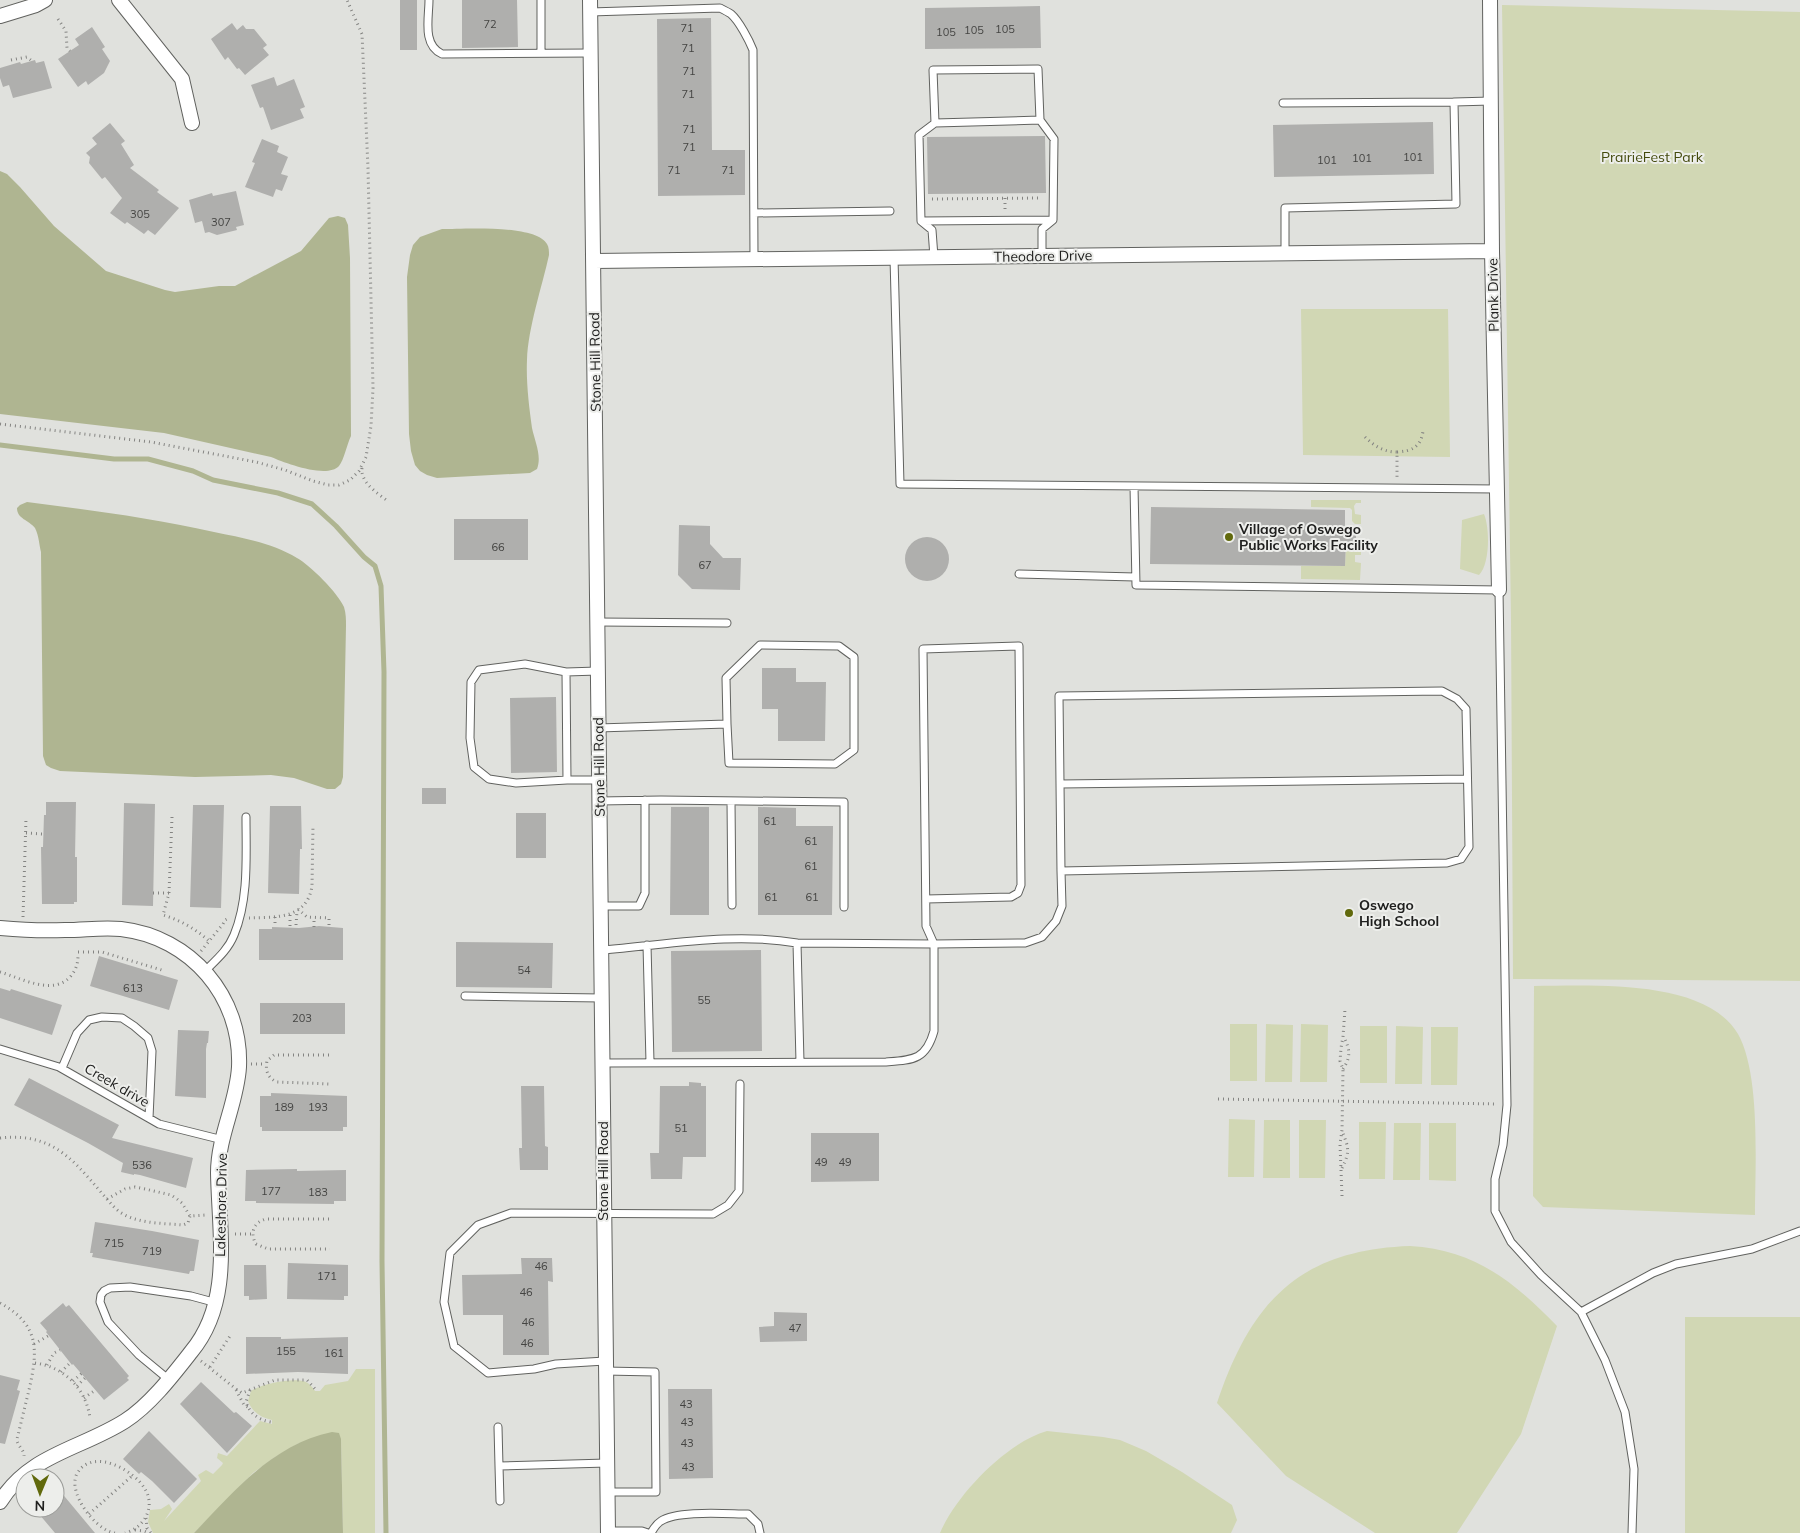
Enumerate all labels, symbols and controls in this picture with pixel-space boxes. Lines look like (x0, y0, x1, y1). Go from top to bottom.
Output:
house number: 72 (483, 17, 497, 31)
house number: 71 (680, 21, 694, 35)
house number: 105 (995, 22, 1015, 36)
house number: 105 (964, 23, 984, 37)
house number: 105 (936, 25, 956, 39)
house number: 71 (681, 41, 695, 55)
house number: 71 (682, 64, 696, 78)
house number: 71 (681, 87, 695, 101)
house number: 71 (682, 122, 696, 136)
house number: 71 (682, 140, 696, 154)
park label: PrairieFest Park (1601, 148, 1704, 166)
house number: 101 (1403, 150, 1423, 164)
house number: 101 (1352, 151, 1372, 165)
house number: 101 (1317, 153, 1337, 167)
house number: 71 (667, 163, 681, 177)
house number: 71 (721, 163, 735, 177)
house number: 305 (130, 207, 150, 221)
house number: 307 (211, 215, 231, 229)
street label: Theodore Drive (993, 246, 1093, 266)
street label: Plank Drive (1483, 258, 1503, 332)
street label: Stone Hill Road (585, 312, 605, 412)
place label: Village of Oswego Public Works Facility (1238, 520, 1378, 554)
marker: Village of Oswego Public Works Facility (1223, 531, 1235, 543)
house number: 66 (491, 540, 505, 554)
house number: 67 (698, 558, 712, 572)
street label: Stone Hill Road (589, 717, 609, 817)
house number: 61 (763, 814, 777, 828)
house number: 61 (804, 834, 818, 848)
house number: 61 (804, 859, 818, 873)
house number: 61 (764, 890, 778, 904)
house number: 61 (805, 890, 819, 904)
place label: Oswego High School (1359, 896, 1439, 930)
marker: Oswego High School (1343, 907, 1355, 919)
house number: 54 (517, 963, 531, 977)
house number: 613 (123, 981, 143, 995)
house number: 55 (697, 993, 711, 1007)
house number: 203 (292, 1011, 312, 1025)
street label: Creek drive (81, 1059, 153, 1111)
house number: 189 (274, 1100, 294, 1114)
house number: 193 (308, 1100, 328, 1114)
street label: Stone Hill Road (594, 1121, 612, 1221)
house number: 51 (674, 1121, 688, 1135)
street label: Lakeshore Drive (211, 1153, 231, 1257)
house number: 49 (814, 1155, 828, 1169)
house number: 49 (838, 1155, 852, 1169)
house number: 536 (132, 1158, 152, 1172)
house number: 177 (261, 1184, 281, 1198)
house number: 183 (308, 1185, 328, 1199)
house number: 715 (104, 1236, 124, 1250)
house number: 719 (142, 1244, 162, 1258)
house number: 46 (534, 1259, 548, 1273)
house number: 171 (317, 1269, 337, 1283)
house number: 46 (519, 1285, 533, 1299)
house number: 46 (521, 1315, 535, 1329)
house number: 47 (788, 1321, 802, 1335)
house number: 46 (520, 1336, 534, 1350)
house number: 155 (276, 1344, 296, 1358)
house number: 161 (324, 1346, 344, 1360)
house number: 43 (679, 1397, 693, 1411)
house number: 43 (680, 1415, 694, 1429)
house number: 43 (680, 1436, 694, 1450)
house number: 43 (681, 1460, 695, 1474)
north arrow (15, 1468, 65, 1518)
text: N (34, 1497, 45, 1515)

